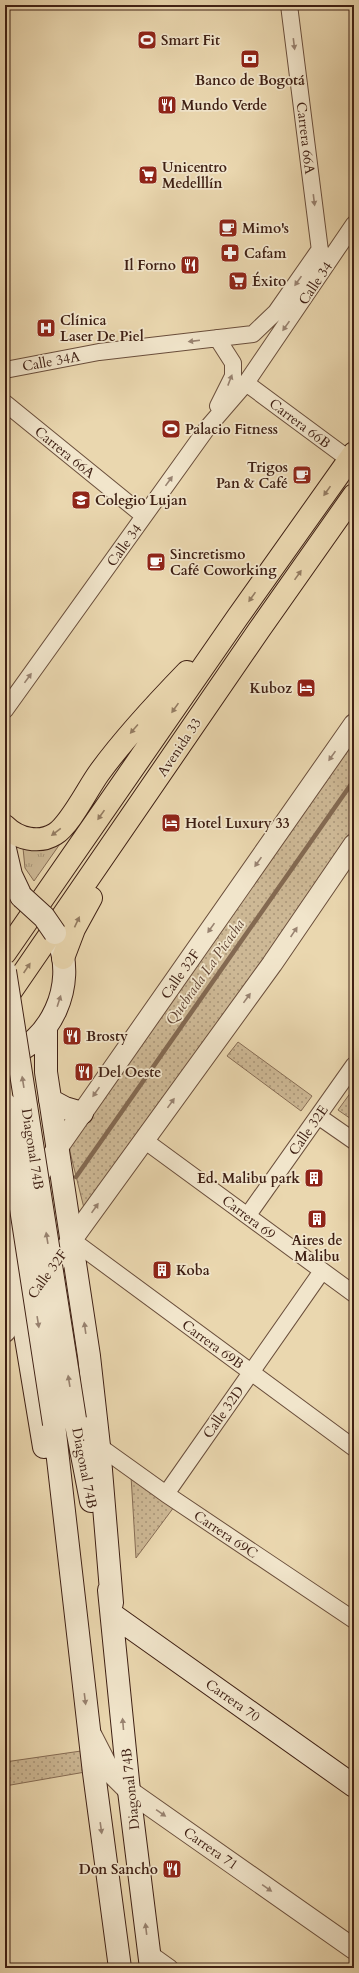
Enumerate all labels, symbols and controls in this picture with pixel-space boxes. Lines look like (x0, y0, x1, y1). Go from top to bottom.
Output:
sports icon: Smart Fit (136, 29, 158, 51)
place label: Smart Fit (161, 31, 220, 50)
one-way arrow (291, 38, 297, 50)
bank icon: Banco de Bogotá (239, 48, 261, 70)
place label: Banco de Bogotá (195, 71, 305, 90)
restaurant icon: Mundo Verde (156, 94, 178, 116)
place label: Mundo Verde (181, 96, 267, 115)
street label: Carrera 66A (292, 101, 319, 175)
place label: Unicentro Medelllín (162, 158, 227, 193)
supermarket icon: Unicentro Medelllín (137, 164, 159, 186)
one-way arrow (311, 194, 317, 206)
cafe icon: Mimo's (217, 217, 239, 239)
place label: Mimo's (242, 219, 289, 238)
pharmacy icon: Cafam (219, 242, 241, 264)
place label: Cafam (244, 244, 287, 263)
restaurant icon: Il Forno (179, 254, 201, 276)
place label: Il Forno (124, 256, 176, 275)
street label: Calle 34 (294, 258, 337, 309)
supermarket icon: Éxito (227, 270, 249, 292)
place label: Éxito (252, 271, 286, 291)
one-way arrow (294, 275, 302, 286)
place label: Clínica Laser De Piel (60, 311, 144, 346)
hospital icon: Clínica Laser De Piel (35, 317, 57, 339)
one-way arrow (282, 321, 290, 332)
one-way arrow (187, 338, 200, 344)
street label: Calle 34A (21, 347, 81, 376)
one-way arrow (228, 373, 234, 385)
street label: Carrera 66B (265, 394, 334, 453)
sports icon: Palacio Fitness (160, 418, 182, 440)
place label: Palacio Fitness (185, 420, 278, 439)
street label: Carrera 66A (31, 422, 99, 483)
place label: Trigos Pan & Café (216, 458, 288, 493)
cafe icon: Trigos Pan & Café (291, 464, 313, 486)
one-way arrow (165, 476, 173, 487)
one-way arrow (323, 486, 331, 497)
school or university icon: Colegio Lujan (70, 489, 92, 511)
place label: Colegio Lujan (95, 491, 187, 510)
street label: Calle 34 (103, 520, 146, 570)
place label: Sincretismo Café Coworking (170, 545, 277, 580)
cafe icon: Sincretismo Café Coworking (145, 551, 167, 573)
one-way arrow (294, 570, 302, 580)
one-way arrow (247, 592, 256, 603)
one-way arrow (24, 673, 32, 683)
hotel icon: Kuboz (295, 677, 317, 699)
place label: Kuboz (249, 679, 292, 698)
one-way arrow (171, 703, 179, 713)
street label: Avenida 33 (153, 714, 206, 780)
one-way arrow (130, 724, 139, 734)
one-way arrow (328, 750, 336, 761)
one-way arrow (97, 809, 105, 820)
hotel icon: Hotel Luxury 33 (160, 812, 182, 834)
place label: Hotel Luxury 33 (185, 814, 290, 833)
one-way arrow (50, 828, 61, 836)
one-way arrow (254, 857, 261, 868)
water label: Quebrada La Picacha (161, 915, 249, 1029)
one-way arrow (74, 916, 80, 928)
one-way arrow (207, 923, 215, 934)
one-way arrow (290, 927, 298, 937)
street label: Calle 32F (156, 946, 204, 1003)
one-way arrow (23, 963, 31, 973)
one-way arrow (243, 993, 251, 1003)
one-way arrow (56, 994, 62, 1006)
restaurant icon: Brosty (61, 1025, 83, 1047)
place label: Brosty (86, 1027, 128, 1046)
restaurant icon: Del Oeste (73, 1061, 95, 1083)
place label: Del Oeste (98, 1063, 161, 1082)
one-way arrow (19, 1076, 25, 1088)
one-way arrow (92, 1087, 100, 1097)
one-way arrow (167, 1098, 175, 1108)
street label: Calle 32E (284, 1101, 333, 1159)
street label: Diagonal 74B (17, 1107, 48, 1191)
building icon: Ed. Malibu park (303, 1167, 325, 1189)
place label: Ed. Malibu park (197, 1169, 300, 1188)
street label: Carrera 69 (218, 1191, 279, 1244)
one-way arrow (91, 1203, 99, 1214)
building icon: Aires de Malibu (306, 1208, 328, 1230)
place label: Aires de Malibu (291, 1231, 343, 1266)
one-way arrow (44, 1232, 50, 1245)
street label: Calle 32F (23, 1246, 72, 1303)
building icon: Koba (151, 1259, 173, 1281)
place label: Koba (176, 1261, 210, 1280)
one-way arrow (35, 1316, 41, 1328)
street label: Carrera 69B (178, 1316, 247, 1373)
one-way arrow (82, 1322, 88, 1334)
one-way arrow (66, 1375, 72, 1387)
street label: Calle 32D (199, 1382, 248, 1442)
street label: Diagonal 74B (67, 1426, 102, 1510)
street label: Carrera 69C (190, 1506, 262, 1563)
street label: Carrera 70 (202, 1675, 264, 1726)
one-way arrow (82, 1693, 88, 1705)
one-way arrow (120, 1718, 126, 1730)
street label: Diagonal 74B (117, 1747, 144, 1831)
one-way arrow (156, 1809, 166, 1817)
one-way arrow (98, 1822, 104, 1834)
street label: Carrera 71 (180, 1823, 242, 1874)
restaurant icon: Don Sancho (161, 1858, 183, 1880)
place label: Don Sancho (79, 1860, 158, 1879)
one-way arrow (262, 1884, 273, 1892)
one-way arrow (143, 1923, 149, 1935)

